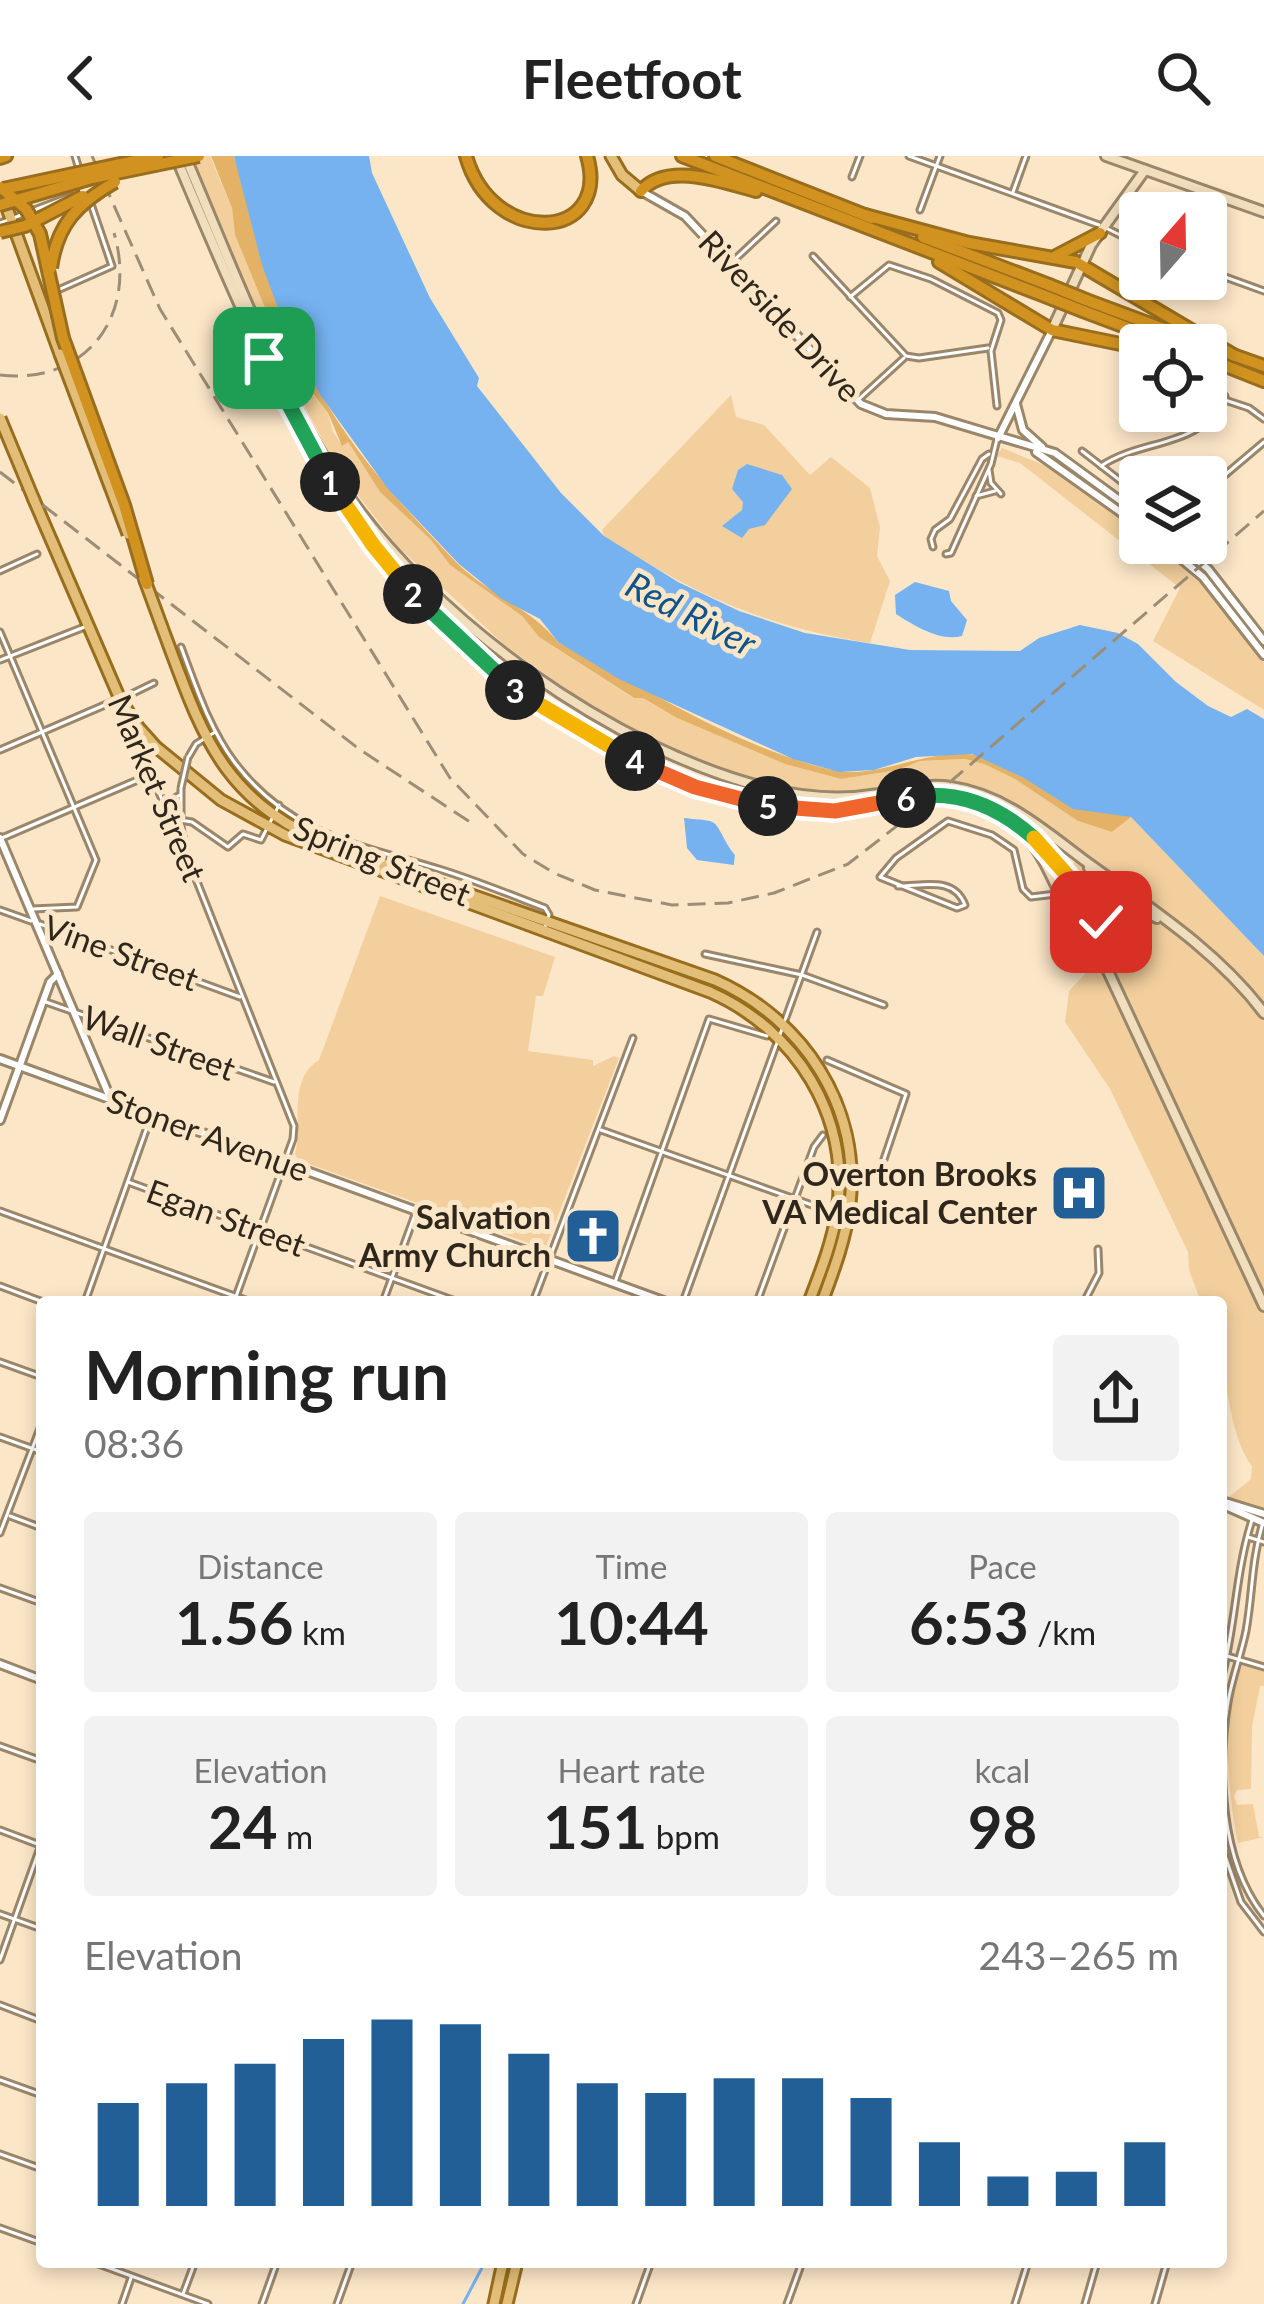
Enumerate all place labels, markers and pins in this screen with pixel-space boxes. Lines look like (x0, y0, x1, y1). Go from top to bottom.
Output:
pin (213, 307, 315, 409)
pin: 1 (300, 452, 360, 512)
pin: 2 (383, 564, 443, 624)
pin: 3 (485, 660, 545, 720)
pin: 4 (605, 731, 665, 791)
pin: 6 (876, 768, 936, 828)
pin: 5 (738, 776, 798, 836)
pin (1050, 871, 1152, 973)
place label: Overton Brooks VA Medical Center (761, 1153, 1038, 1231)
hospital icon: Overton Brooks VA Medical Center (1048, 1162, 1110, 1224)
place label: Salvation Army Church (358, 1196, 551, 1274)
church icon: Salvation Army Church (562, 1205, 624, 1267)

